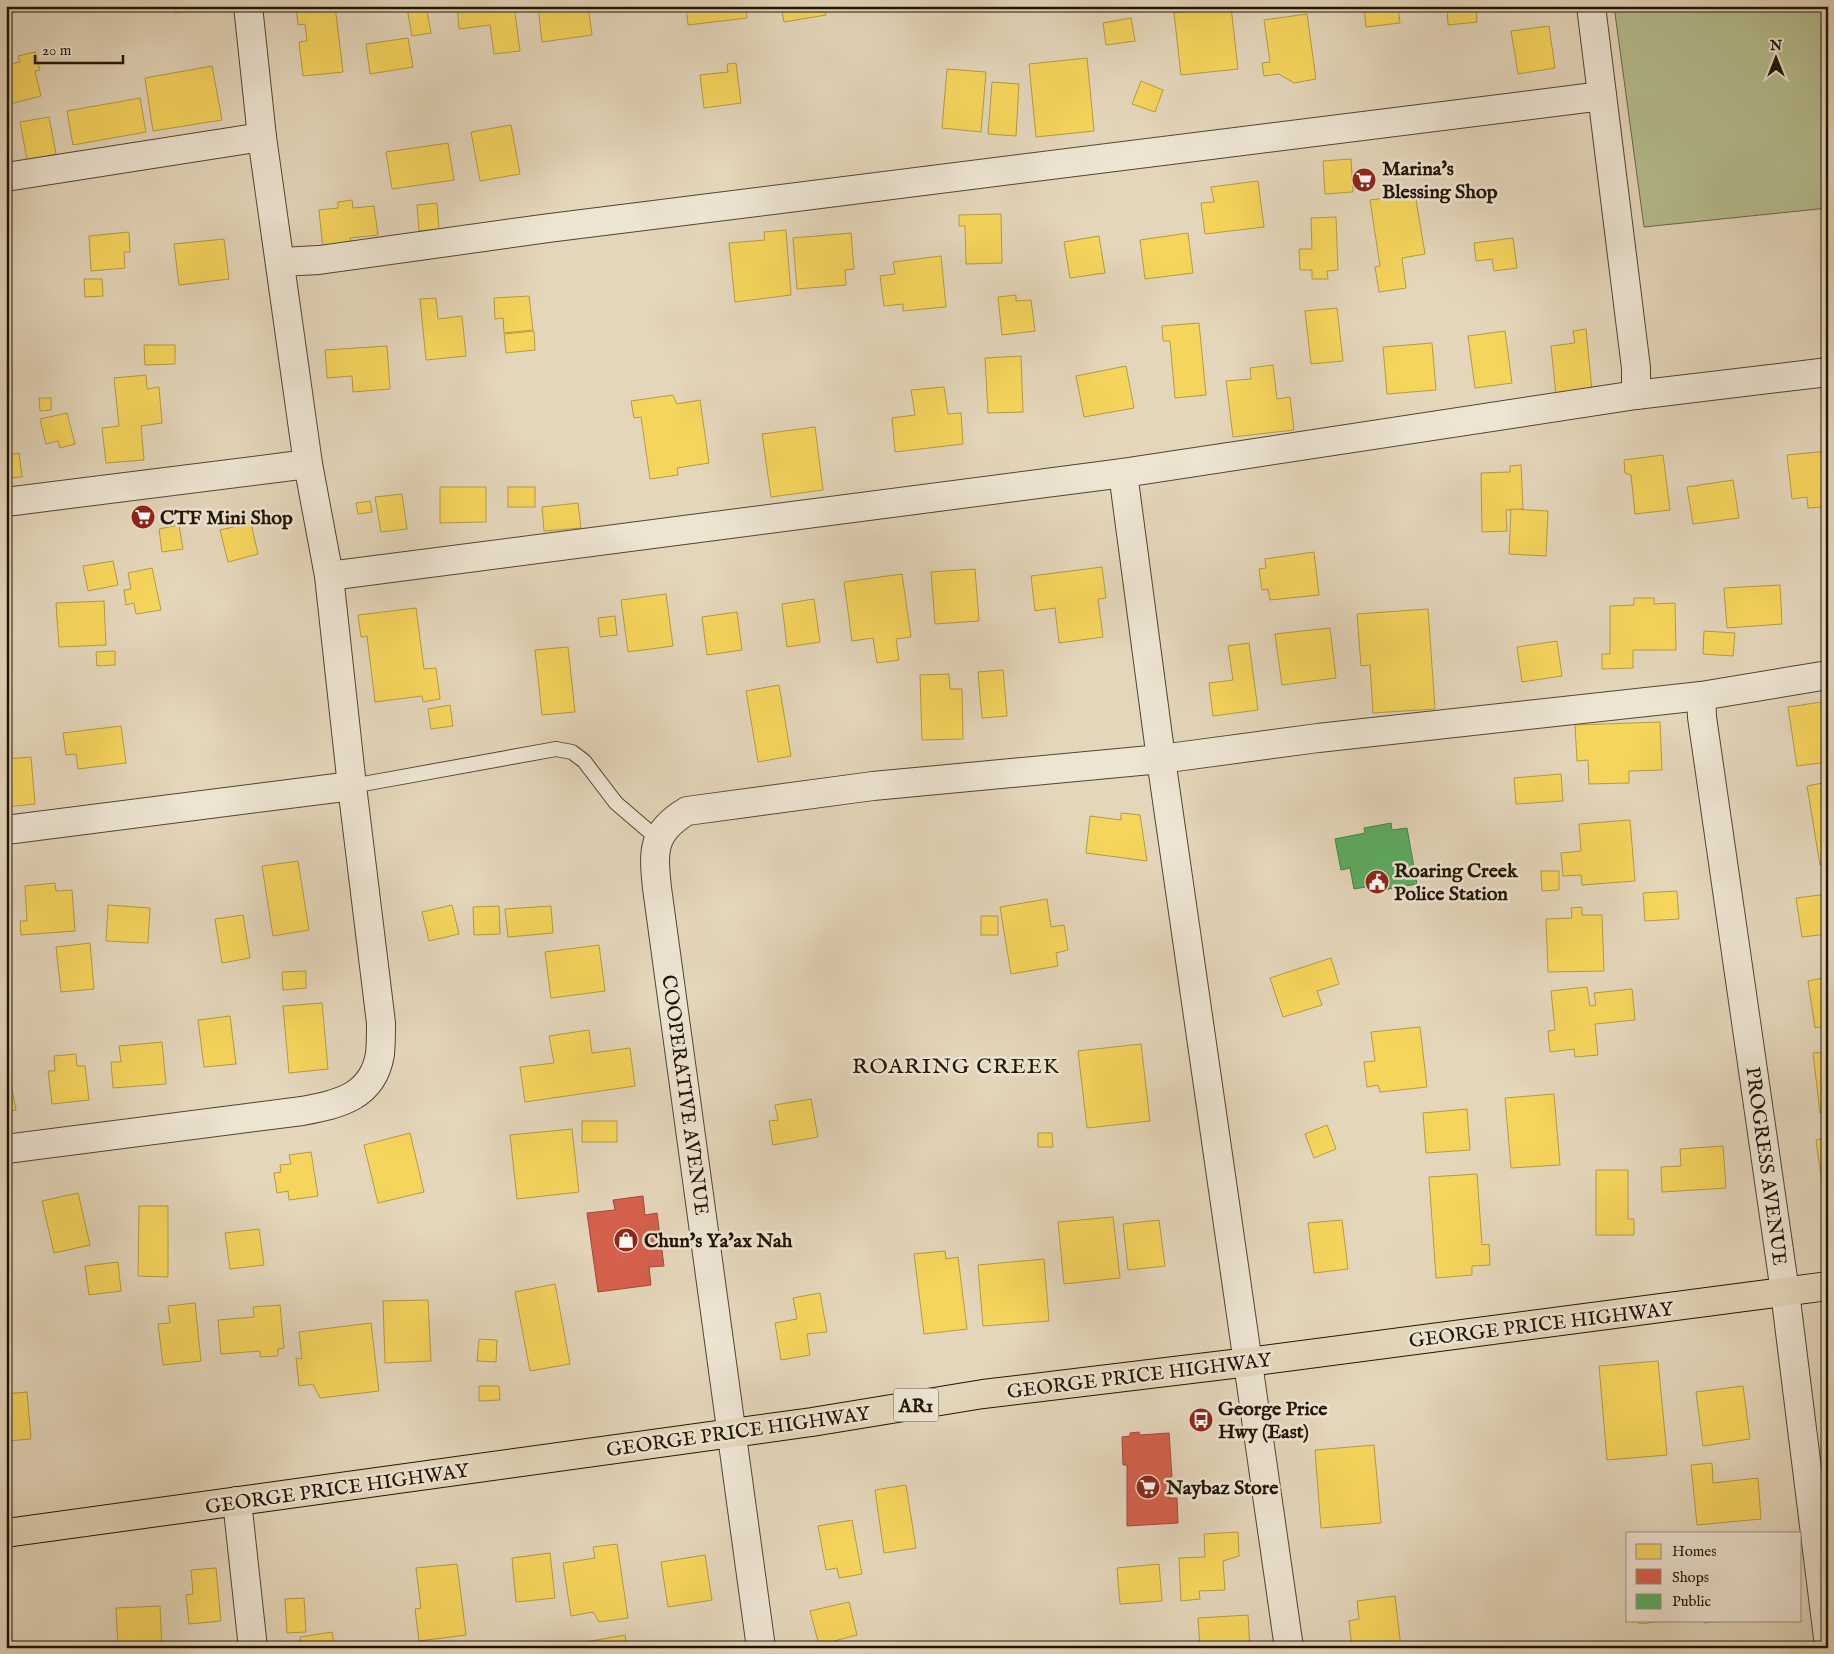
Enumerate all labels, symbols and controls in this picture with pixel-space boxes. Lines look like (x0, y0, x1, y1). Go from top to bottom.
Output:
scale bar (35, 32, 122, 64)
north arrow (1752, 32, 1802, 82)
text: N (1769, 37, 1782, 55)
text: 20 m (42, 41, 72, 60)
place label: Marina's Blessing Shop (1382, 157, 1498, 205)
supermarket icon: Marina's Blessing Shop (1351, 167, 1377, 193)
supermarket icon: CTF Mini Shop (130, 504, 156, 530)
place label: CTF Mini Shop (160, 506, 293, 531)
place label: Roaring Creek Police Station (1394, 859, 1519, 907)
public building icon: Roaring Creek Police Station (1364, 869, 1390, 895)
street label: COOPERATIVE AVENUE (655, 973, 714, 1217)
district label: ROARING CREEK (852, 1053, 1060, 1081)
street label: PROGRESS AVENUE (1739, 1065, 1792, 1267)
shop icon: Chun's Ya'ax Nah (613, 1227, 639, 1253)
place label: Chun's Ya'ax Nah (644, 1229, 793, 1254)
street label: GEORGE PRICE HIGHWAY (1408, 1297, 1676, 1354)
street label: GEORGE PRICE HIGHWAY (1006, 1348, 1274, 1405)
road number: AR1 (894, 1388, 938, 1422)
place label: George Price Hwy (East) (1218, 1397, 1328, 1445)
street label: GEORGE PRICE HIGHWAY (605, 1401, 873, 1463)
bus stop icon: George Price Hwy (East) (1188, 1407, 1214, 1433)
street label: GEORGE PRICE HIGHWAY (204, 1458, 472, 1520)
supermarket icon: Naybaz Store (1135, 1474, 1161, 1500)
place label: Naybaz Store (1165, 1476, 1279, 1501)
legend (1626, 1532, 1802, 1622)
text: Homes (1672, 1542, 1716, 1561)
text: Shops (1672, 1568, 1709, 1587)
text: Public (1672, 1592, 1711, 1611)

